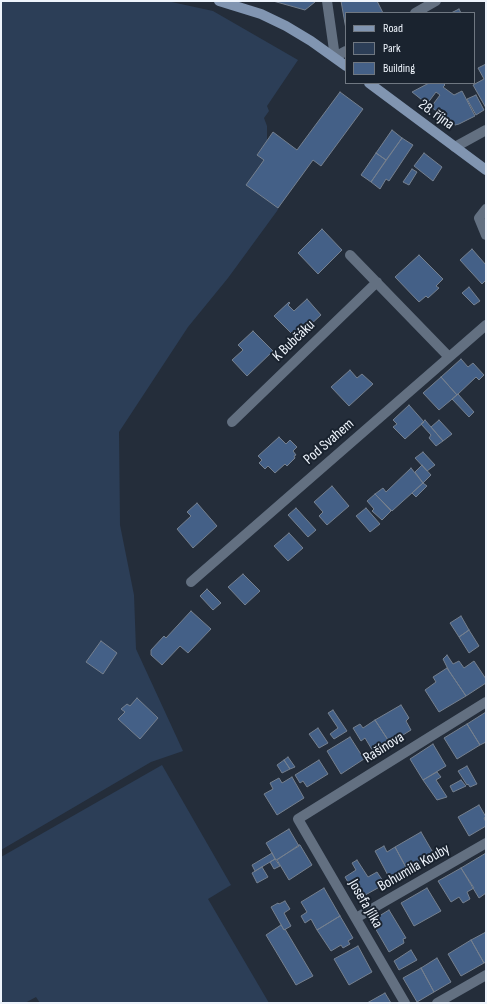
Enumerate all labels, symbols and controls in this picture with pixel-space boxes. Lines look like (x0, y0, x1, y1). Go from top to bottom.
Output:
legend (345, 12, 475, 84)
text: Road (383, 21, 403, 36)
text: Park (383, 41, 401, 56)
text: Building (383, 61, 415, 76)
street label: 28. října (415, 96, 457, 134)
street label: K Bubčáku (269, 316, 319, 366)
street label: Pod Svahem (300, 415, 358, 469)
street label: Rašínova (360, 729, 408, 767)
street label: Bohumila Kouby (375, 840, 453, 896)
street label: Josefa Jílka (344, 876, 386, 932)

